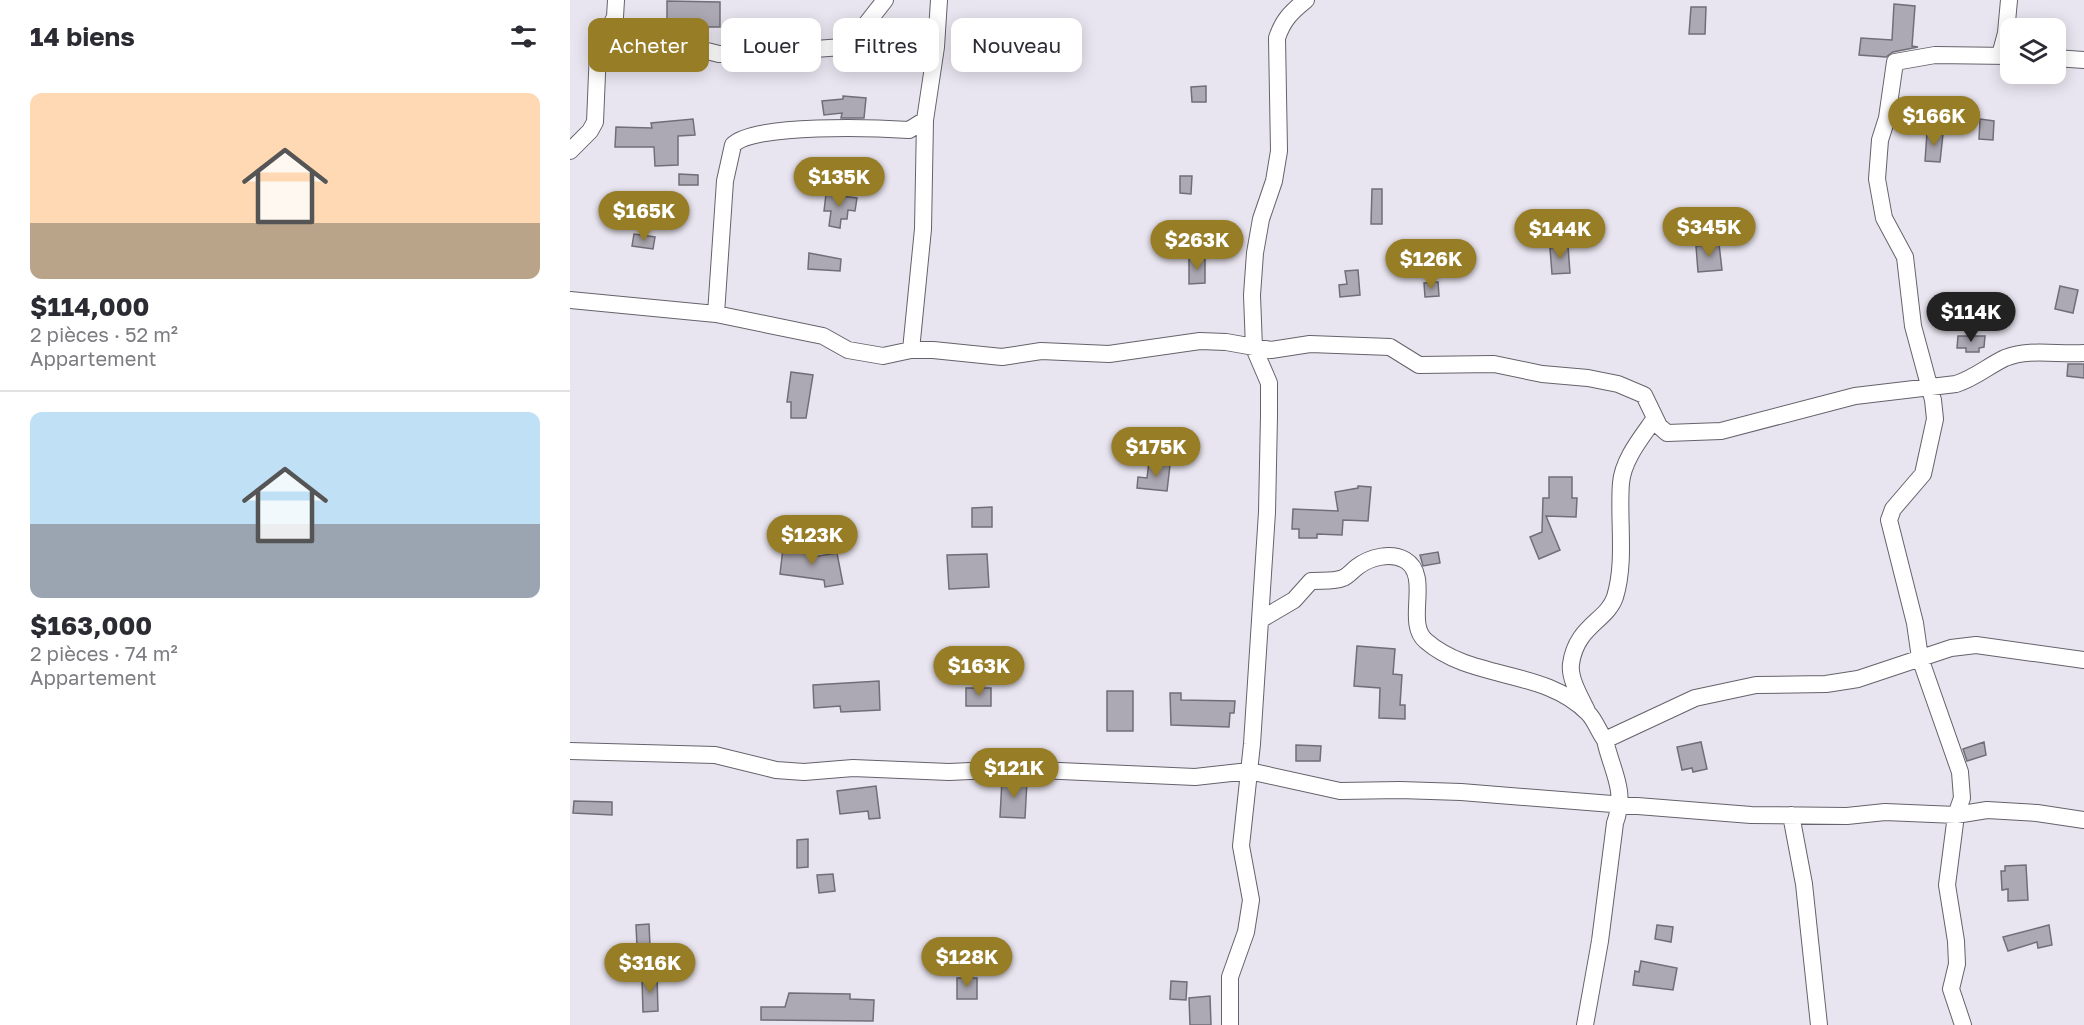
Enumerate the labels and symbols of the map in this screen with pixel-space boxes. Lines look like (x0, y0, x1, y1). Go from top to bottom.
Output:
pin: $166K (1892, 96, 1976, 147)
pin: $135K (797, 157, 881, 208)
pin: $165K (602, 191, 686, 242)
pin: $345K (1667, 207, 1751, 258)
pin: $144K (1518, 209, 1602, 260)
pin: $263K (1155, 220, 1239, 271)
pin: $126K (1389, 239, 1473, 290)
pin: $114K (1929, 292, 2013, 343)
pin: $175K (1114, 427, 1198, 478)
pin: $123K (770, 515, 854, 566)
pin: $163K (937, 646, 1021, 697)
pin: $121K (972, 748, 1056, 799)
pin: $128K (925, 937, 1009, 988)
pin: $316K (608, 943, 692, 994)

